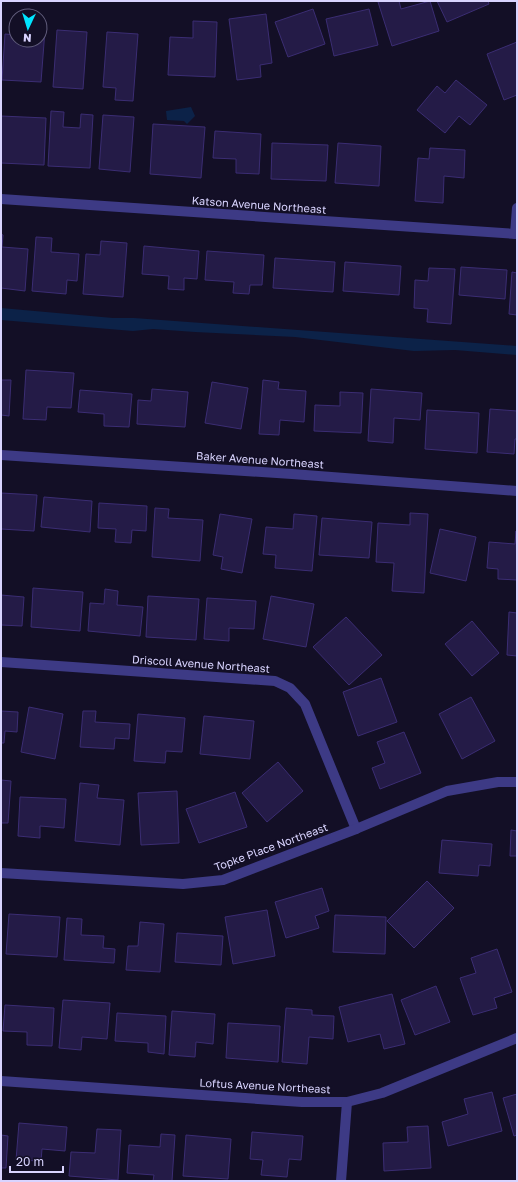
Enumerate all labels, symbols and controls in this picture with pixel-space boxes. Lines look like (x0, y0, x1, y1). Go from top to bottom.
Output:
north arrow (8, 8, 48, 48)
text: N (23, 32, 32, 45)
street label: Katson Avenue Northeast (191, 193, 327, 216)
street label: Baker Avenue Northeast (196, 449, 324, 470)
street label: Driscoll Avenue Northeast (132, 652, 270, 675)
street label: Topke Place Northeast (212, 820, 329, 873)
street label: Loftus Avenue Northeast (199, 1076, 331, 1095)
scale bar (10, 1148, 63, 1174)
text: 20 m (16, 1154, 44, 1169)

